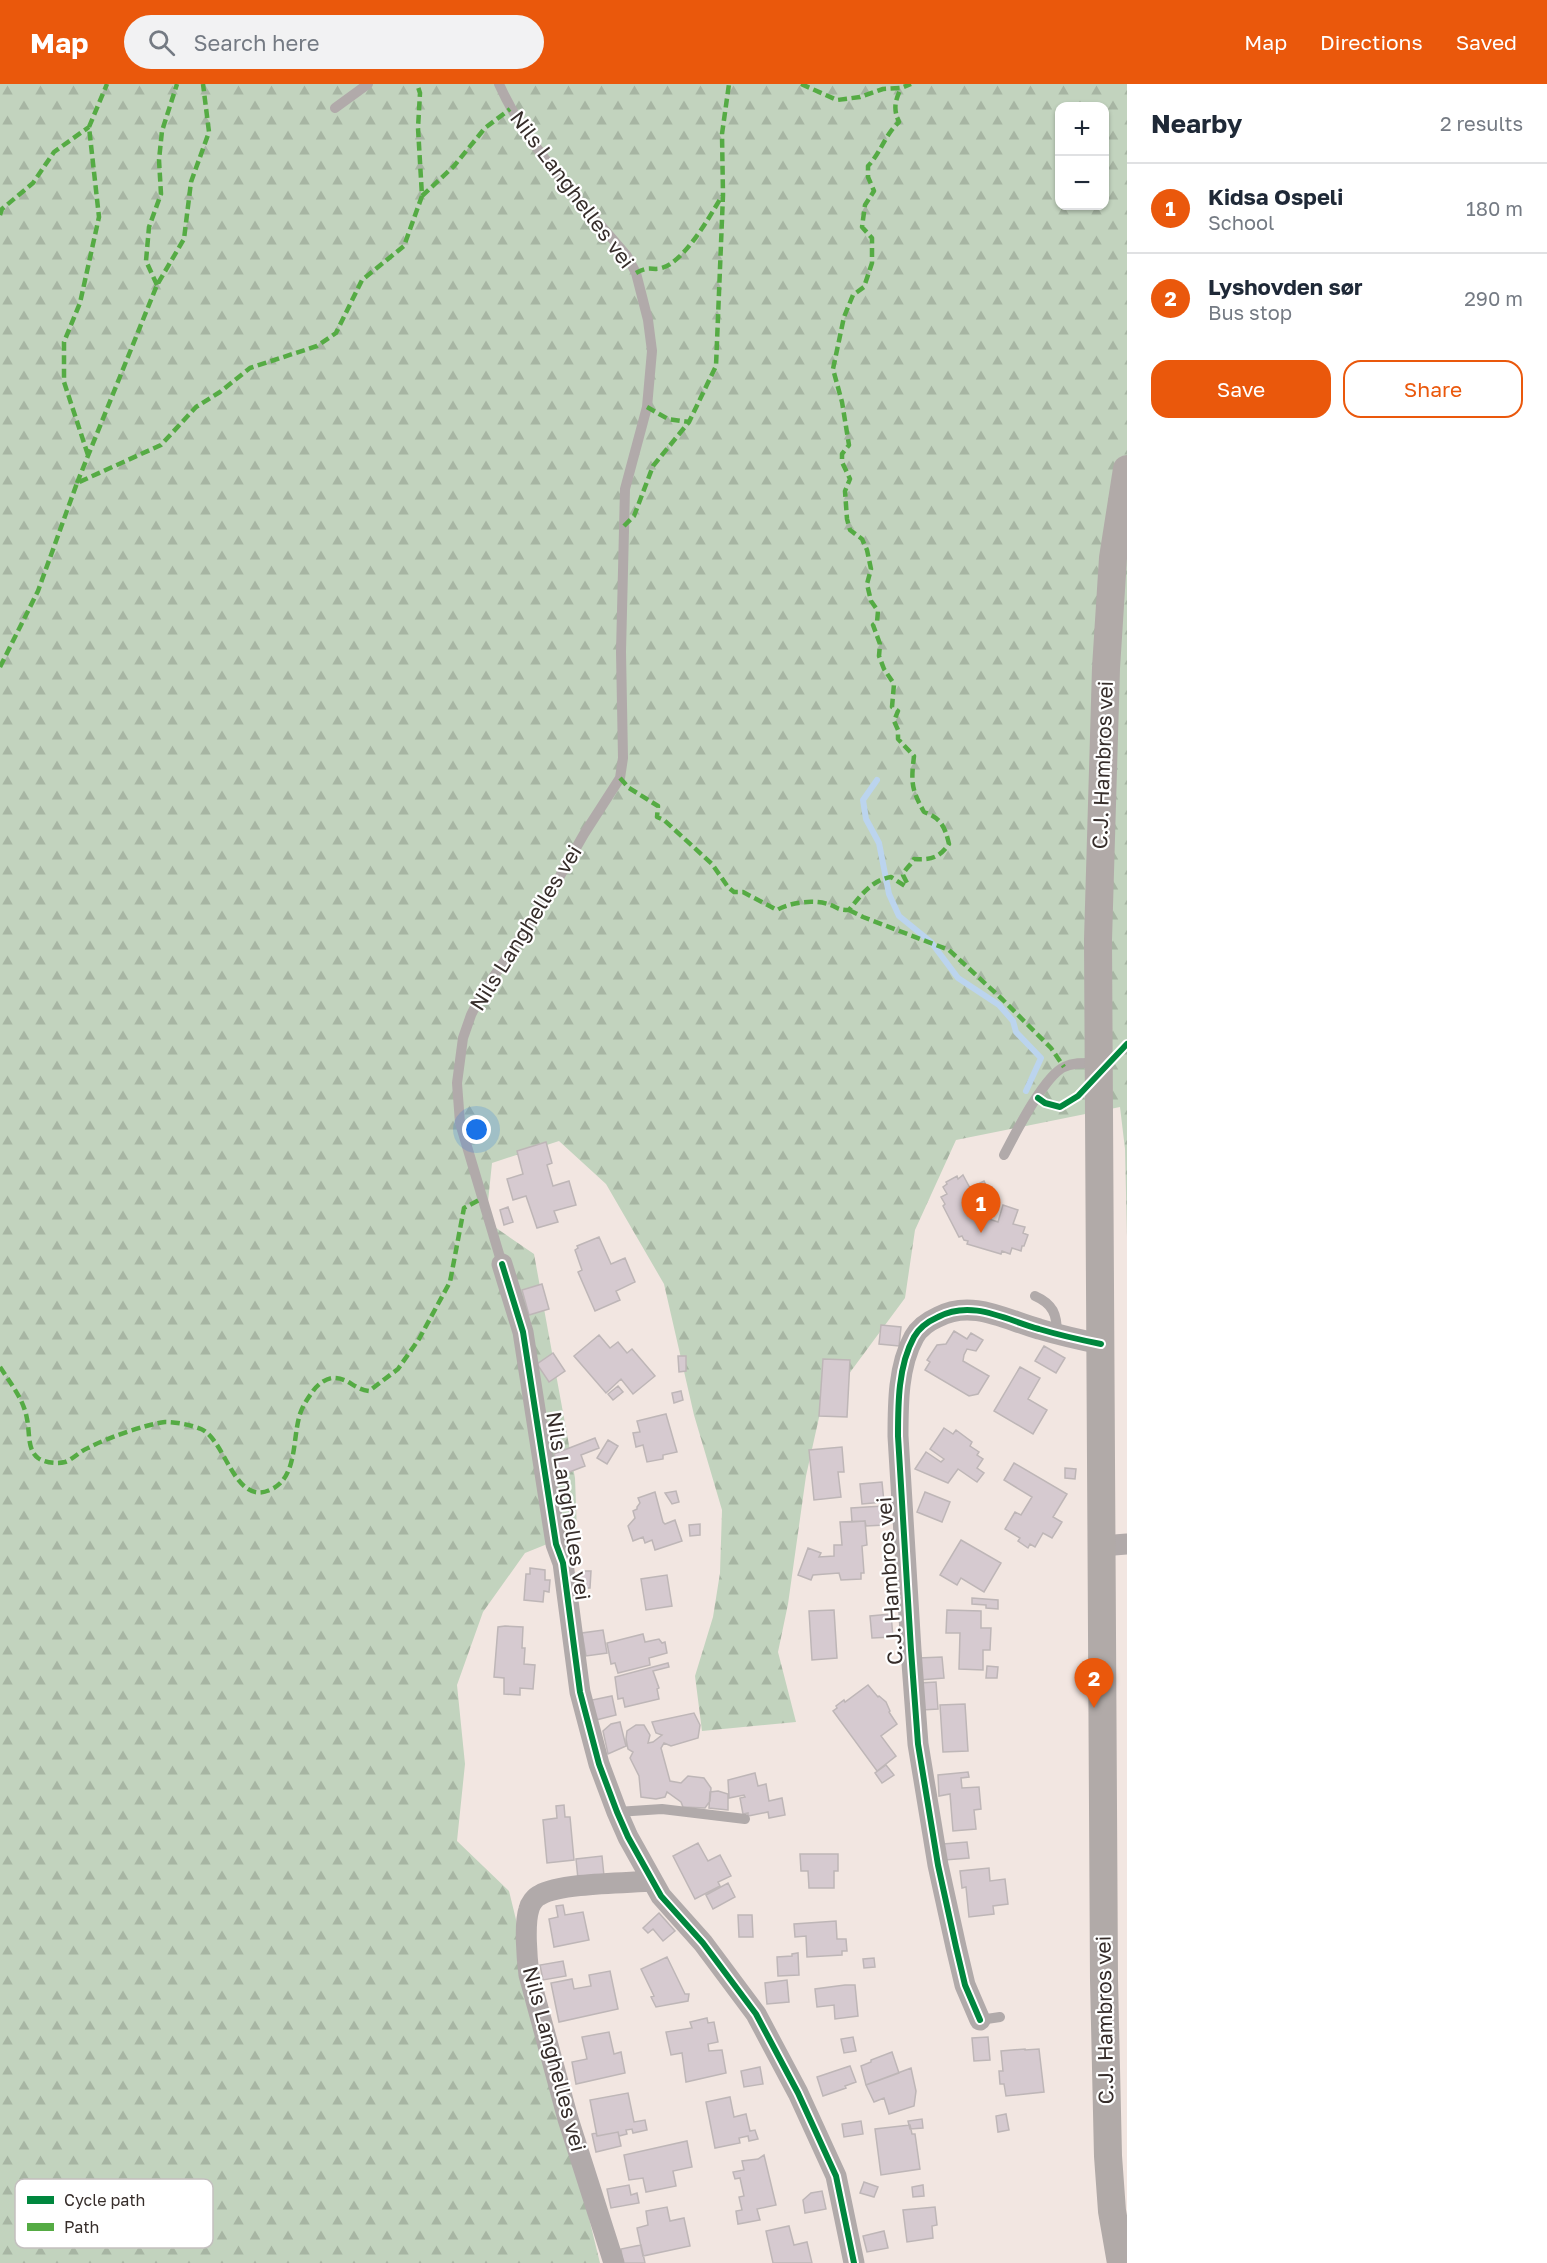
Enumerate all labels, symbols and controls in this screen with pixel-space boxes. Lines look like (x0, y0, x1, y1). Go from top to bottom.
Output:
search box (124, 15, 544, 69)
text: Map (30, 26, 88, 59)
icon: search (145, 26, 178, 59)
text: Search here (193, 29, 319, 56)
text: Map (1244, 29, 1287, 55)
text: Directions (1320, 29, 1423, 55)
text: Saved (1456, 29, 1517, 55)
map controls (1055, 102, 1109, 210)
button: + (1055, 102, 1109, 156)
street label: Nils Langhelles vei (505, 105, 641, 273)
text: Nearby (1151, 108, 1242, 139)
text: 2 results (1440, 111, 1523, 135)
button: − (1055, 156, 1109, 210)
text: Kidsa Ospeli (1208, 183, 1343, 210)
text: 1 (1165, 196, 1176, 220)
text: 180 m (1466, 196, 1523, 220)
text: School (1208, 210, 1274, 234)
text: Lyshovden sør (1208, 273, 1363, 300)
text: 2 (1164, 286, 1177, 310)
text: 290 m (1464, 286, 1523, 310)
text: Bus stop (1208, 300, 1292, 324)
button: Save (1151, 360, 1331, 418)
button: Share (1343, 360, 1523, 418)
street label: C.J. Hambros vei (1086, 680, 1118, 850)
street label: Nils Langhelles vei (464, 840, 587, 1015)
your location (462, 1115, 491, 1144)
pin: 1 (962, 1184, 1000, 1233)
street label: Nils Langhelles vei (541, 1410, 597, 1602)
street label: C.J. Hambros vei (870, 1496, 908, 1666)
pin: 2 (1074, 1658, 1114, 1708)
street label: C.J. Hambros vei (1090, 1936, 1118, 2105)
street label: Nils Langhelles vei (518, 1963, 592, 2154)
legend (15, 2179, 213, 2248)
text: Cycle path (64, 2190, 145, 2210)
text: Path (64, 2217, 99, 2237)

